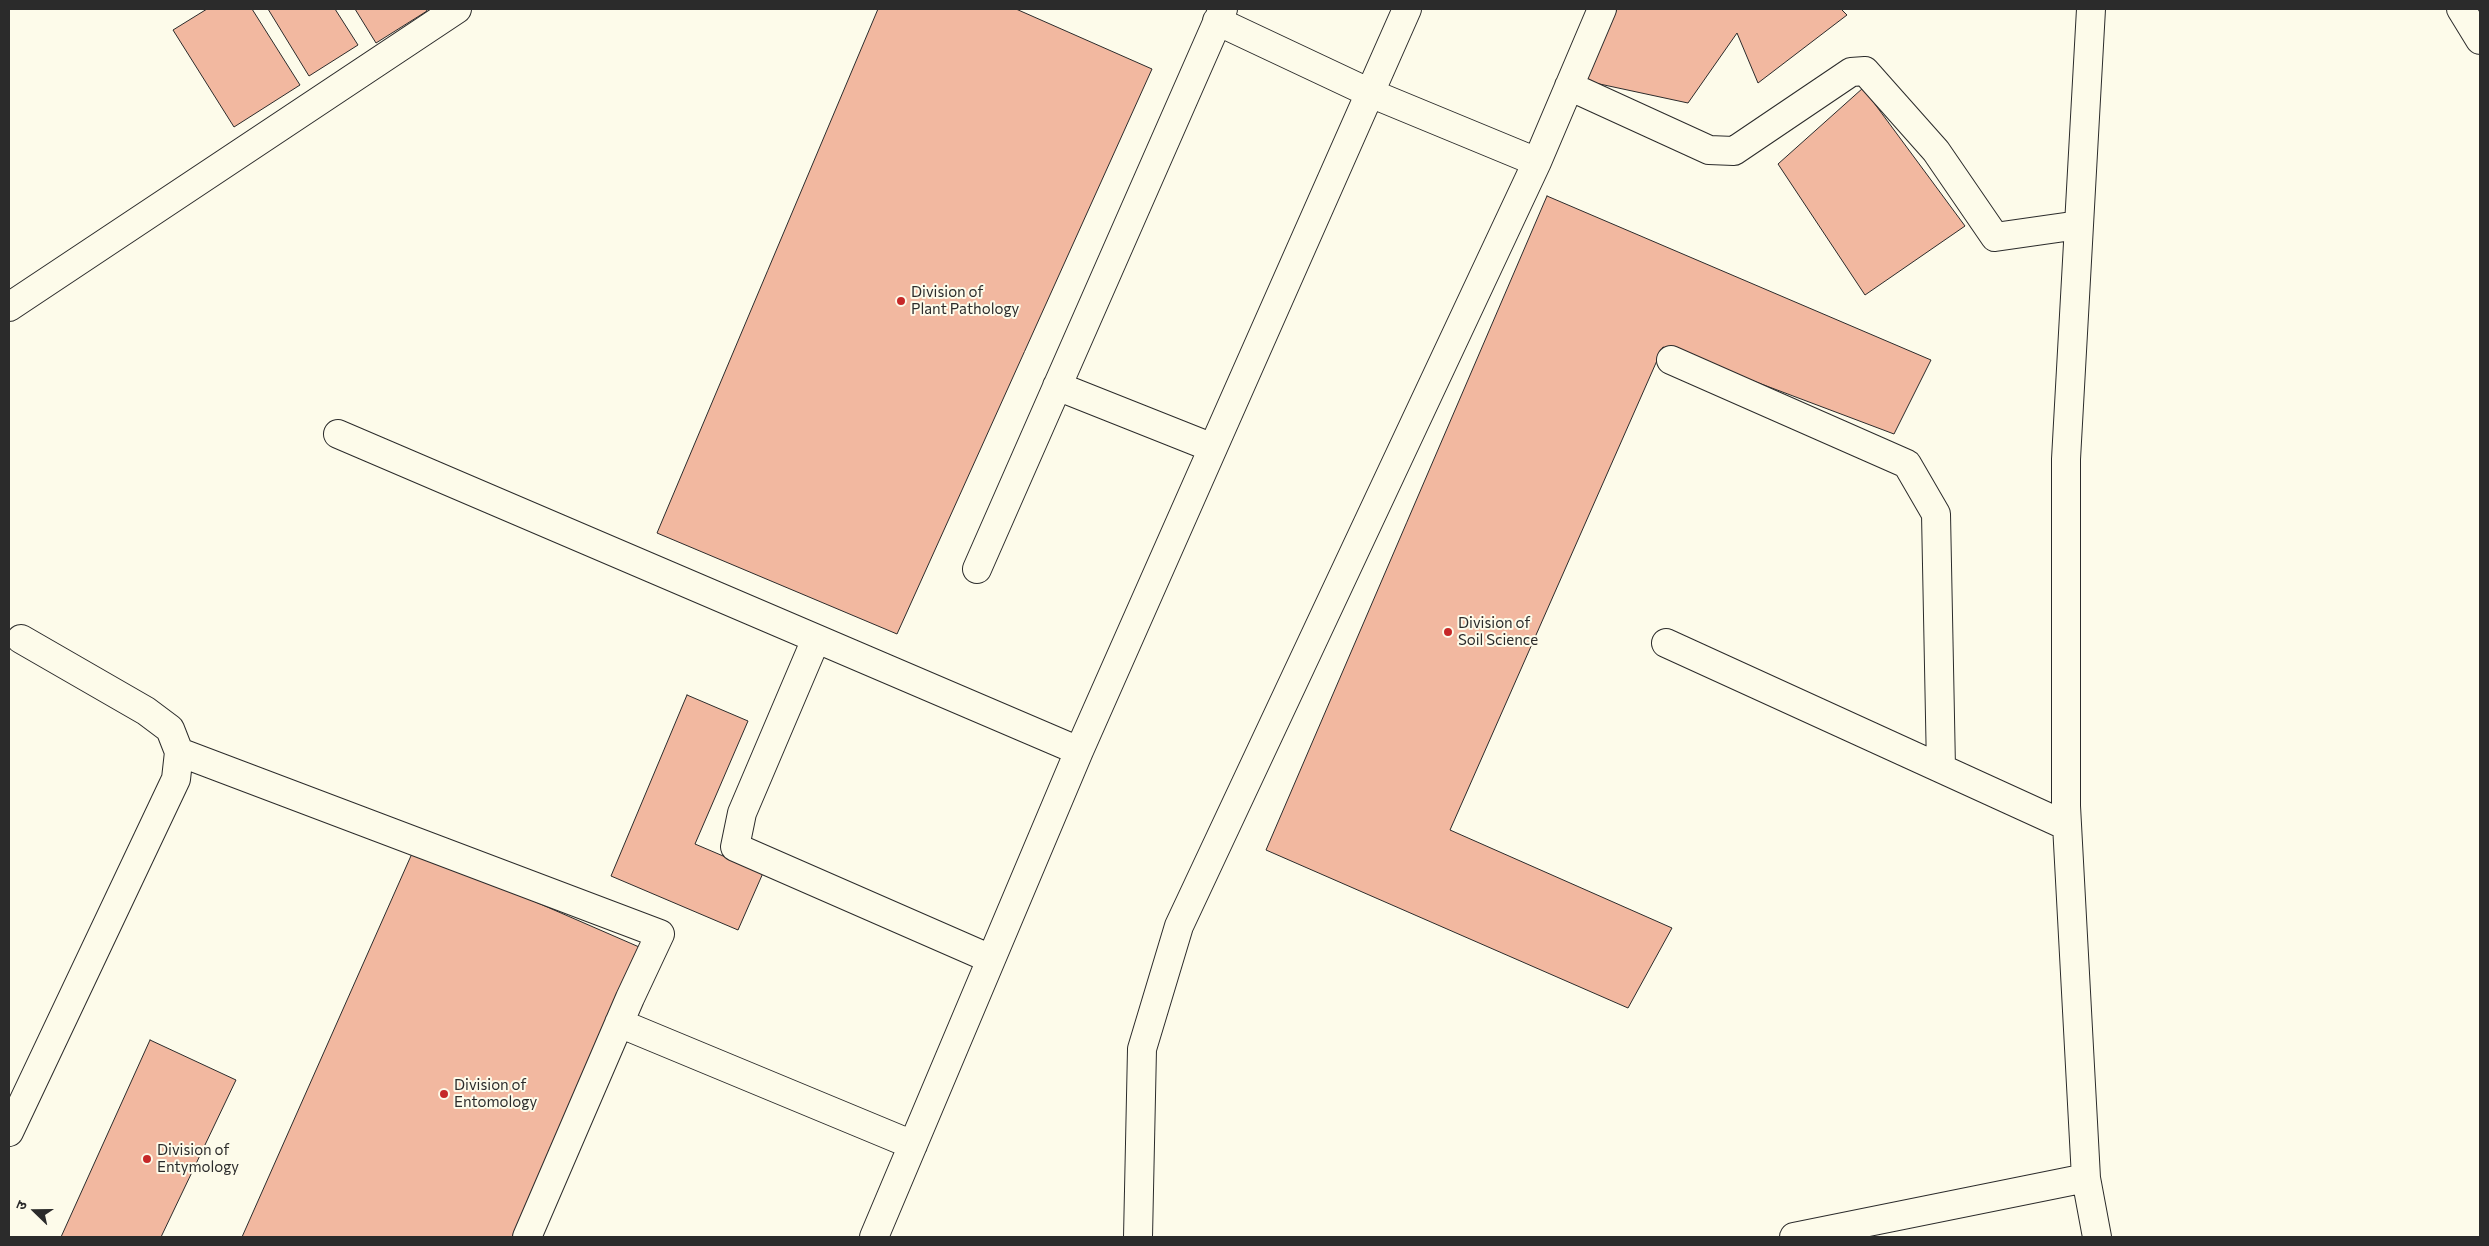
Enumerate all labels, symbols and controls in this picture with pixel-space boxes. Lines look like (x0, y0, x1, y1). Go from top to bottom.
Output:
place label: Division of Plant Pathology (911, 283, 1019, 318)
marker: Division of Plant Pathology (895, 295, 907, 307)
place label: Division of Soil Science (1458, 614, 1538, 649)
marker: Division of Soil Science (1442, 626, 1454, 638)
place label: Division of Entomology (454, 1076, 537, 1111)
marker: Division of Entomology (438, 1088, 450, 1100)
place label: Division of Entymology (157, 1141, 239, 1176)
marker: Division of Entymology (141, 1153, 153, 1165)
north arrow (10, 1186, 60, 1236)
text: उ (11, 1198, 30, 1212)

